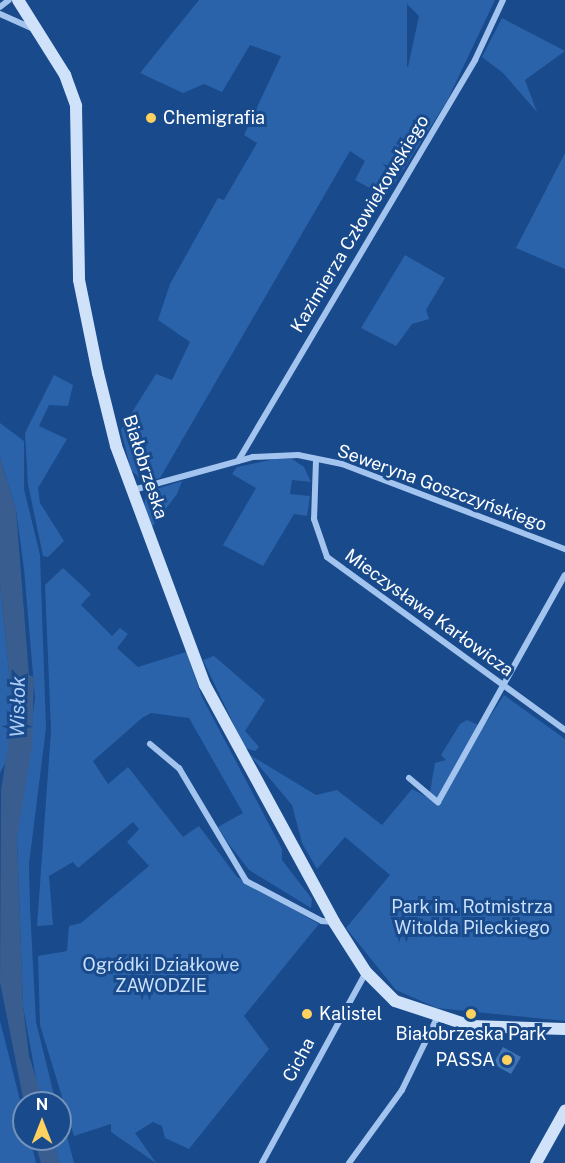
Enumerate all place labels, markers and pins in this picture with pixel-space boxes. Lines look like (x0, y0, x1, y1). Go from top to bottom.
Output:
place label: Chemigrafia (163, 107, 265, 129)
marker: Chemigrafia (144, 111, 158, 125)
place label: Kalistel (319, 1003, 382, 1025)
marker: Kalistel (300, 1007, 314, 1021)
marker: Białobrzeska Park (464, 1007, 478, 1021)
place label: Białobrzeska Park (396, 1023, 546, 1045)
place label: PASSA (435, 1049, 495, 1071)
marker: PASSA (500, 1053, 514, 1067)

